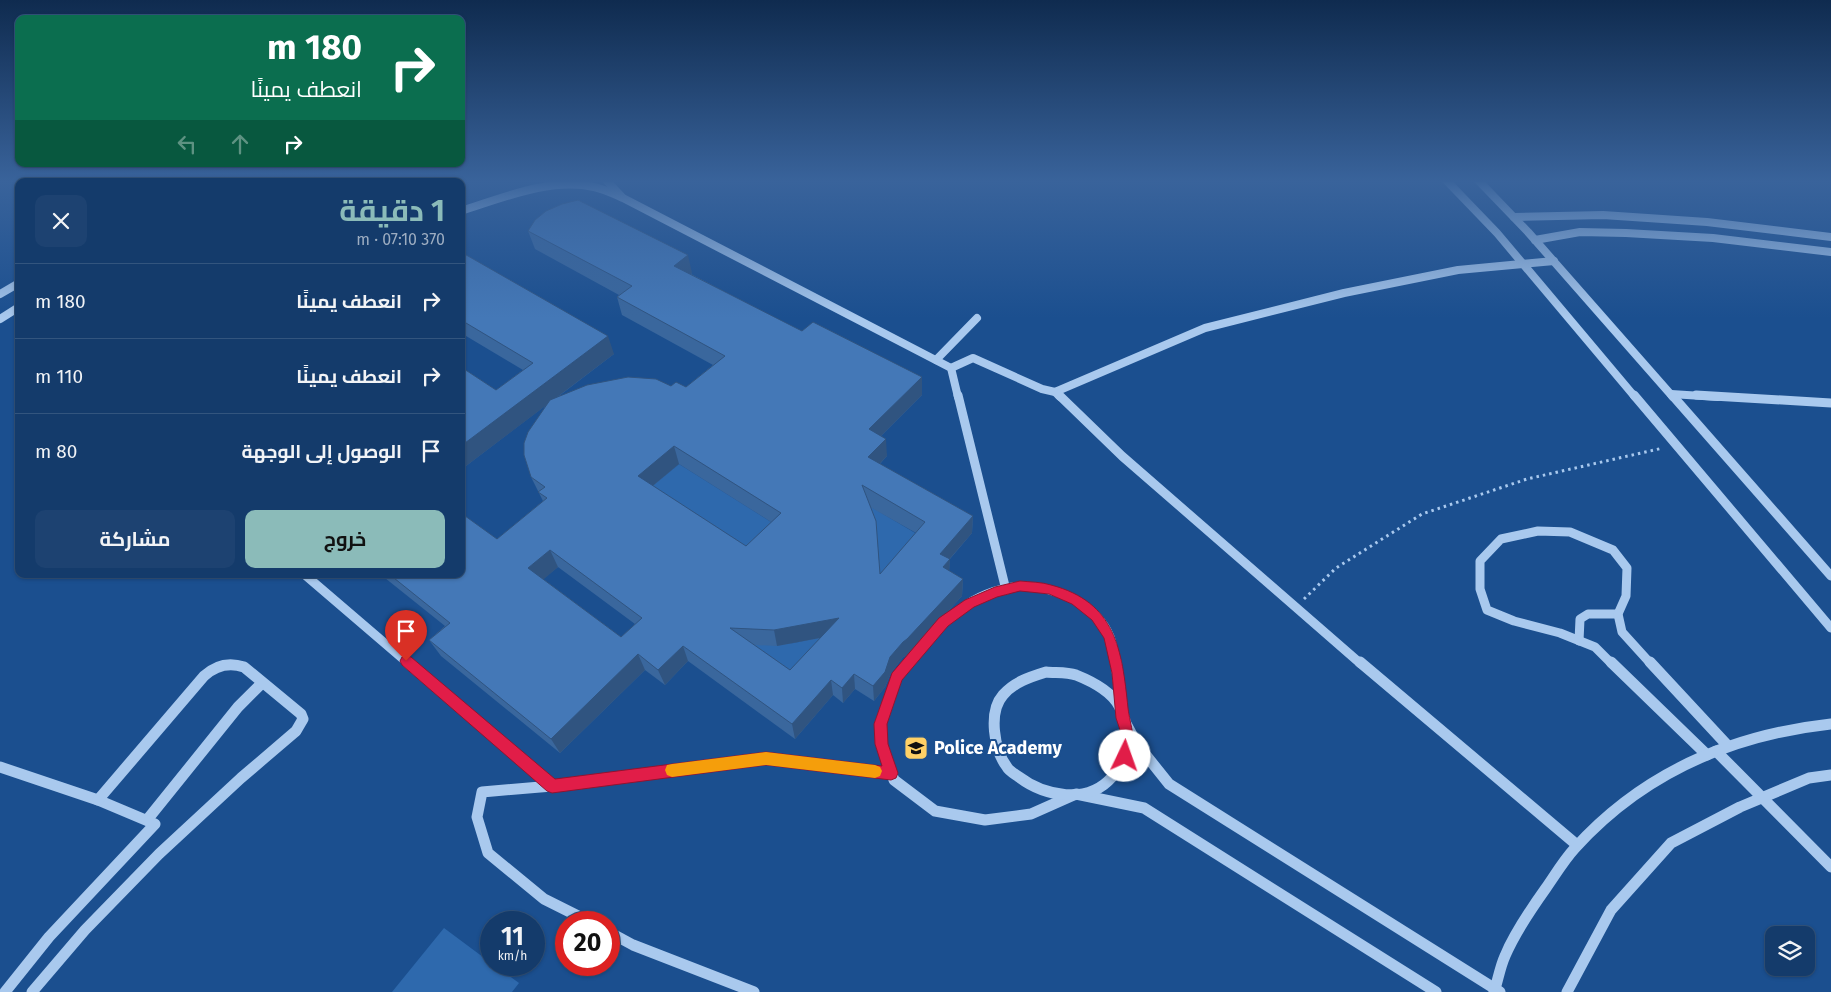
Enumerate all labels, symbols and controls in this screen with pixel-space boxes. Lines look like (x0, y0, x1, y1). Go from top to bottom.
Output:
text: 180 m (267, 26, 362, 68)
icon: right (380, 35, 445, 100)
text: انعطف يمينًا (251, 76, 362, 103)
icon: left (173, 130, 201, 158)
icon: ahead (226, 130, 254, 158)
icon: right (279, 130, 307, 158)
text: 1 دقيقة (339, 193, 445, 229)
button: close (35, 195, 87, 247)
text: 370 m · 07:10 (356, 230, 445, 249)
icon: right (417, 287, 445, 315)
text: 180 m (35, 290, 86, 313)
text: انعطف يمينًا (296, 290, 402, 313)
icon: right (417, 362, 445, 390)
text: 110 m (35, 365, 83, 388)
text: انعطف يمينًا (296, 365, 402, 388)
icon: arrive (417, 437, 445, 465)
text: 80 m (35, 440, 77, 463)
text: الوصول إلى الوجهة (242, 440, 402, 463)
button: مشاركة (35, 510, 235, 568)
button: خروج (245, 510, 445, 568)
pin (385, 610, 427, 661)
icon: arrive (392, 617, 420, 645)
position arrow (1098, 729, 1150, 781)
school or university icon: Police Academy (903, 735, 929, 761)
place label: Police Academy (934, 737, 1062, 759)
speed limit sign: 20 (555, 911, 620, 976)
text: 11 (501, 922, 524, 952)
map controls (1765, 926, 1815, 976)
button: layers (1765, 926, 1815, 976)
text: km/h (498, 949, 527, 963)

